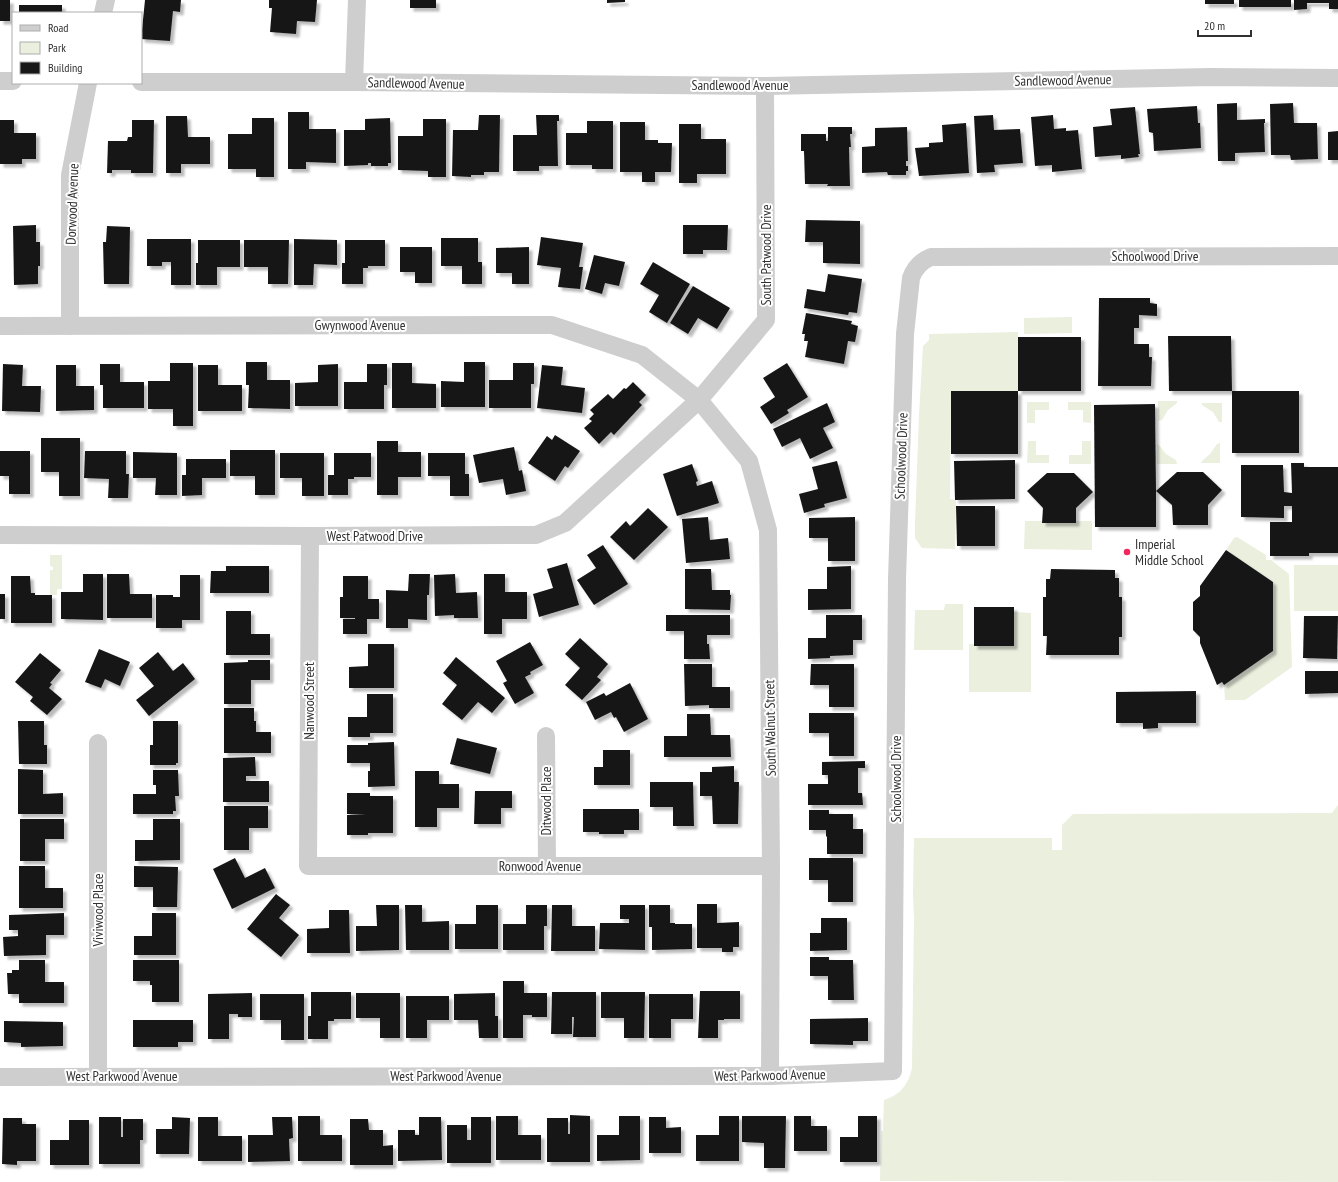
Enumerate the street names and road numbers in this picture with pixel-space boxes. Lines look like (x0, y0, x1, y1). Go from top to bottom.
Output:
street label: Sandlewood Avenue (1014, 70, 1112, 90)
street label: Sandlewood Avenue (367, 73, 465, 93)
street label: Sandlewood Avenue (691, 76, 789, 94)
street label: Dorwood Avenue (62, 163, 82, 245)
street label: South Patwood Drive (757, 204, 775, 306)
street label: Schoolwood Drive (1111, 247, 1199, 265)
street label: Gwynwood Avenue (315, 316, 406, 334)
street label: Schoolwood Drive (890, 412, 912, 500)
street label: West Patwood Drive (327, 527, 423, 545)
street label: Nanwood Street (300, 662, 318, 740)
street label: South Walnut Street (760, 679, 780, 776)
street label: Schoolwood Drive (887, 735, 905, 823)
street label: Ditwood Place (537, 766, 555, 836)
street label: Ronwood Avenue (499, 857, 582, 875)
street label: Viviwood Place (89, 873, 107, 947)
street label: West Parkwood Avenue (714, 1065, 826, 1085)
street label: West Parkwood Avenue (66, 1067, 178, 1085)
street label: West Parkwood Avenue (390, 1067, 502, 1085)

